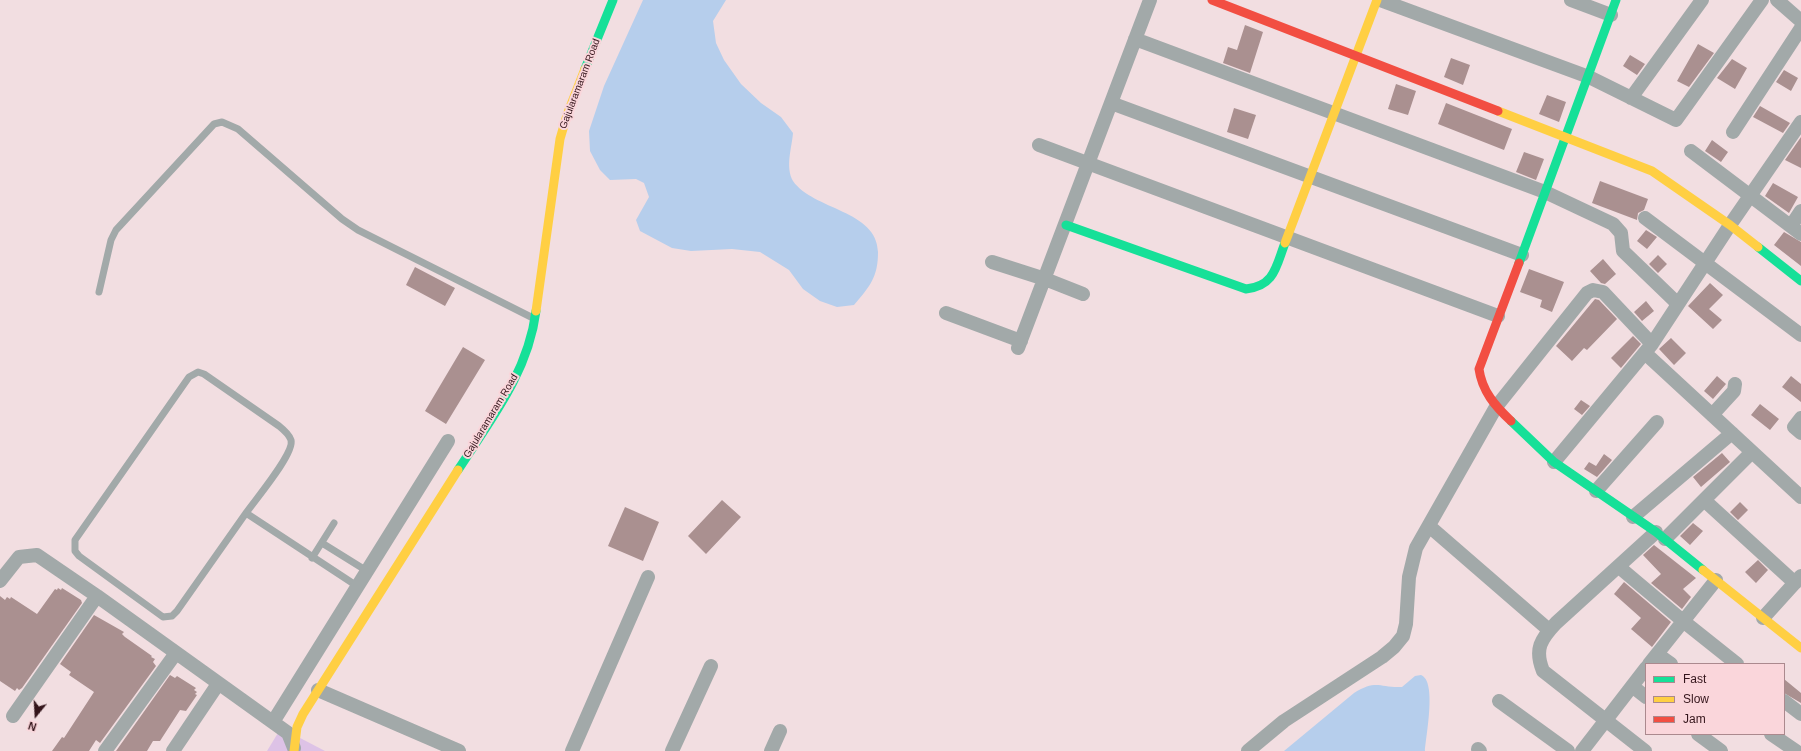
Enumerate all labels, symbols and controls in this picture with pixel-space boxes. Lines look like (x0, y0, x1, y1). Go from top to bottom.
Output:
street label: Gajularamaram Road (557, 37, 603, 131)
street label: Gajularamaram Road (461, 372, 521, 460)
legend (1645, 663, 1785, 735)
text: Fast (1683, 672, 1706, 686)
text: Slow (1683, 692, 1709, 706)
north arrow (16, 695, 56, 735)
text: Jam (1683, 712, 1706, 726)
text: N (27, 719, 38, 733)

